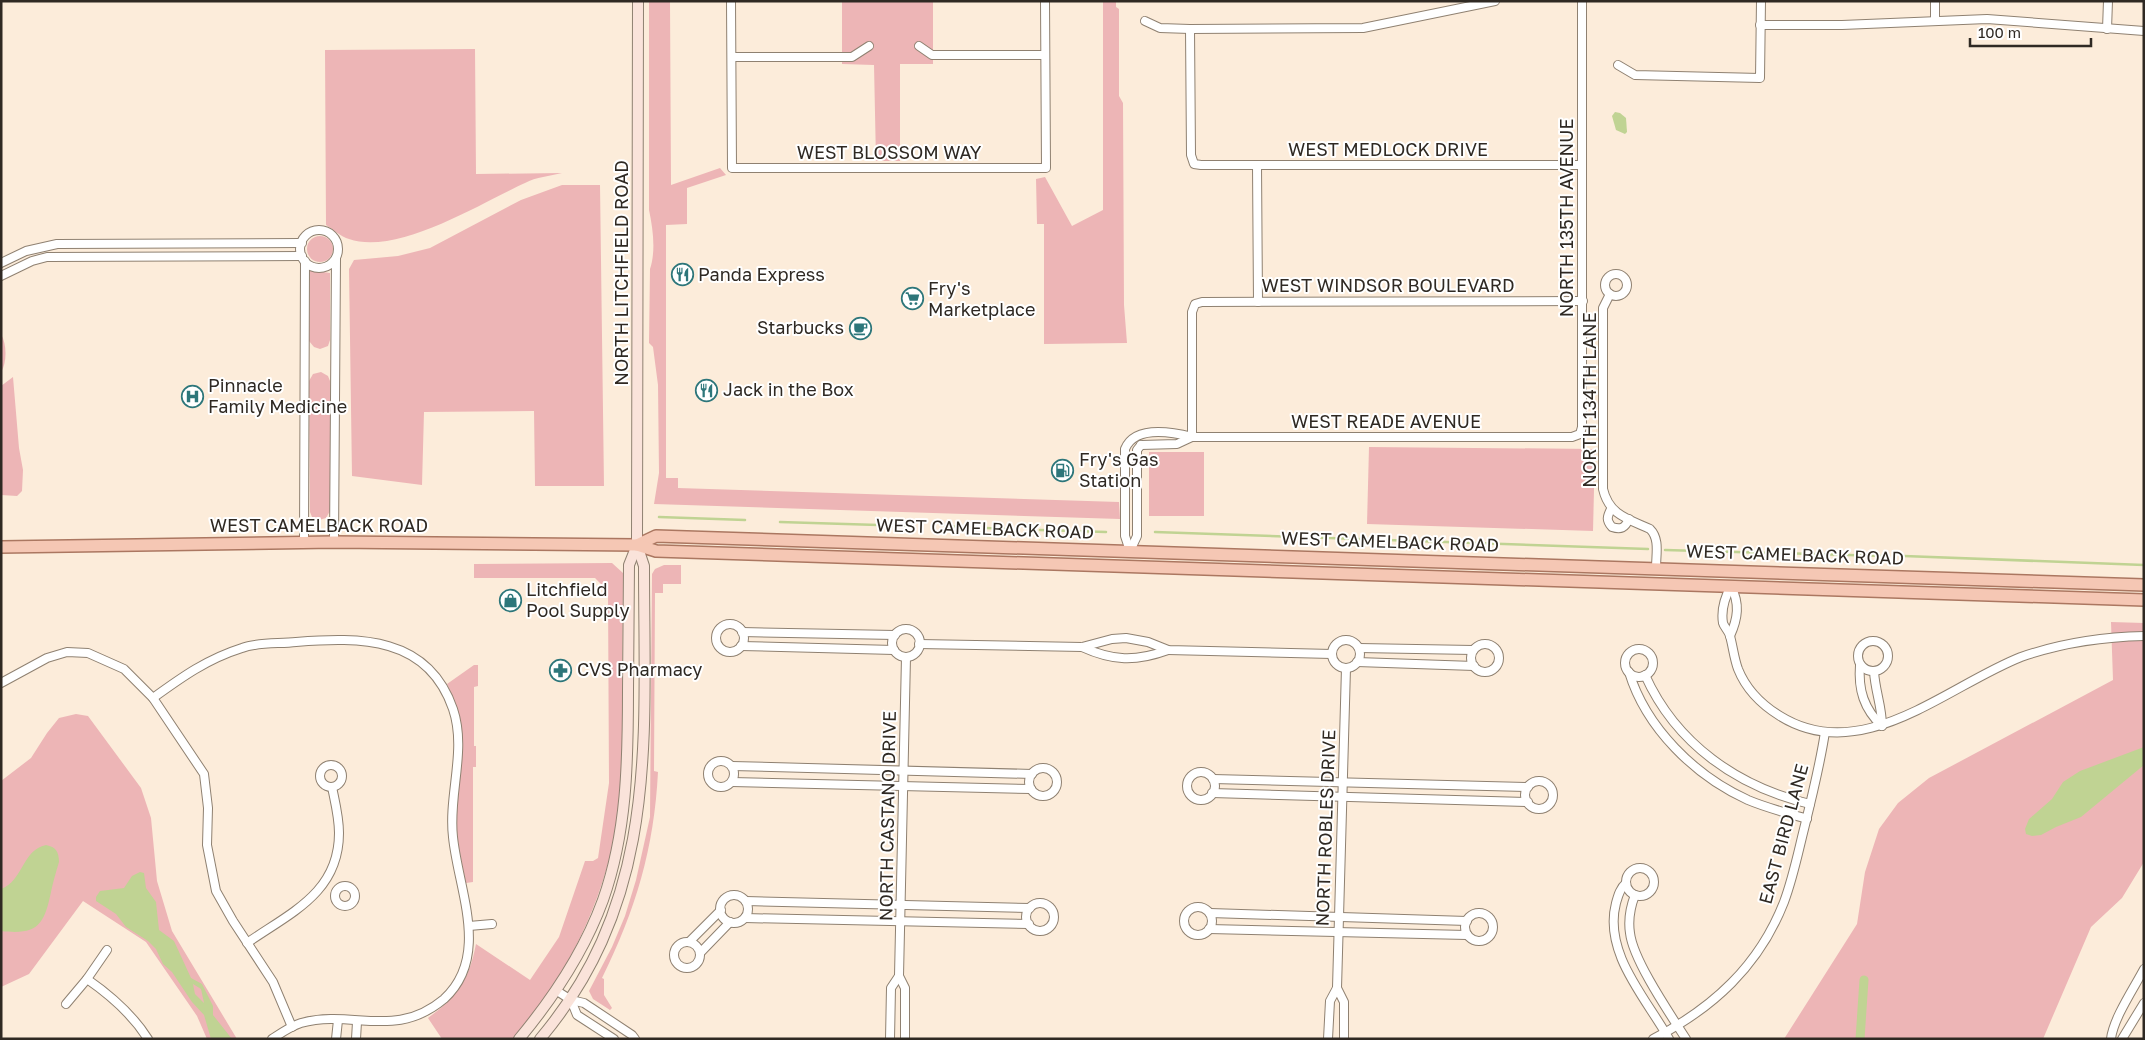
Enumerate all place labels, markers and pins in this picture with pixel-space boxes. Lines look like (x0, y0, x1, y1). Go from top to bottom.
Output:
restaurant icon: Panda Express (670, 263, 694, 287)
place label: Panda Express (698, 263, 825, 285)
place label: Fry's Marketplace (928, 277, 1035, 320)
supermarket icon: Fry's Marketplace (900, 287, 924, 311)
place label: Starbucks (757, 316, 844, 338)
cafe icon: Starbucks (848, 316, 872, 340)
place label: Pinnacle Family Medicine (208, 374, 347, 417)
restaurant icon: Jack in the Box (695, 378, 719, 402)
place label: Jack in the Box (723, 378, 854, 400)
hospital icon: Pinnacle Family Medicine (180, 384, 204, 408)
place label: Fry's Gas Station (1079, 448, 1158, 491)
fuel station icon: Fry's Gas Station (1051, 458, 1075, 482)
place label: Litchfield Pool Supply (526, 578, 630, 621)
shop icon: Litchfield Pool Supply (498, 588, 522, 612)
pharmacy icon: CVS Pharmacy (549, 658, 573, 682)
place label: CVS Pharmacy (577, 658, 702, 680)

